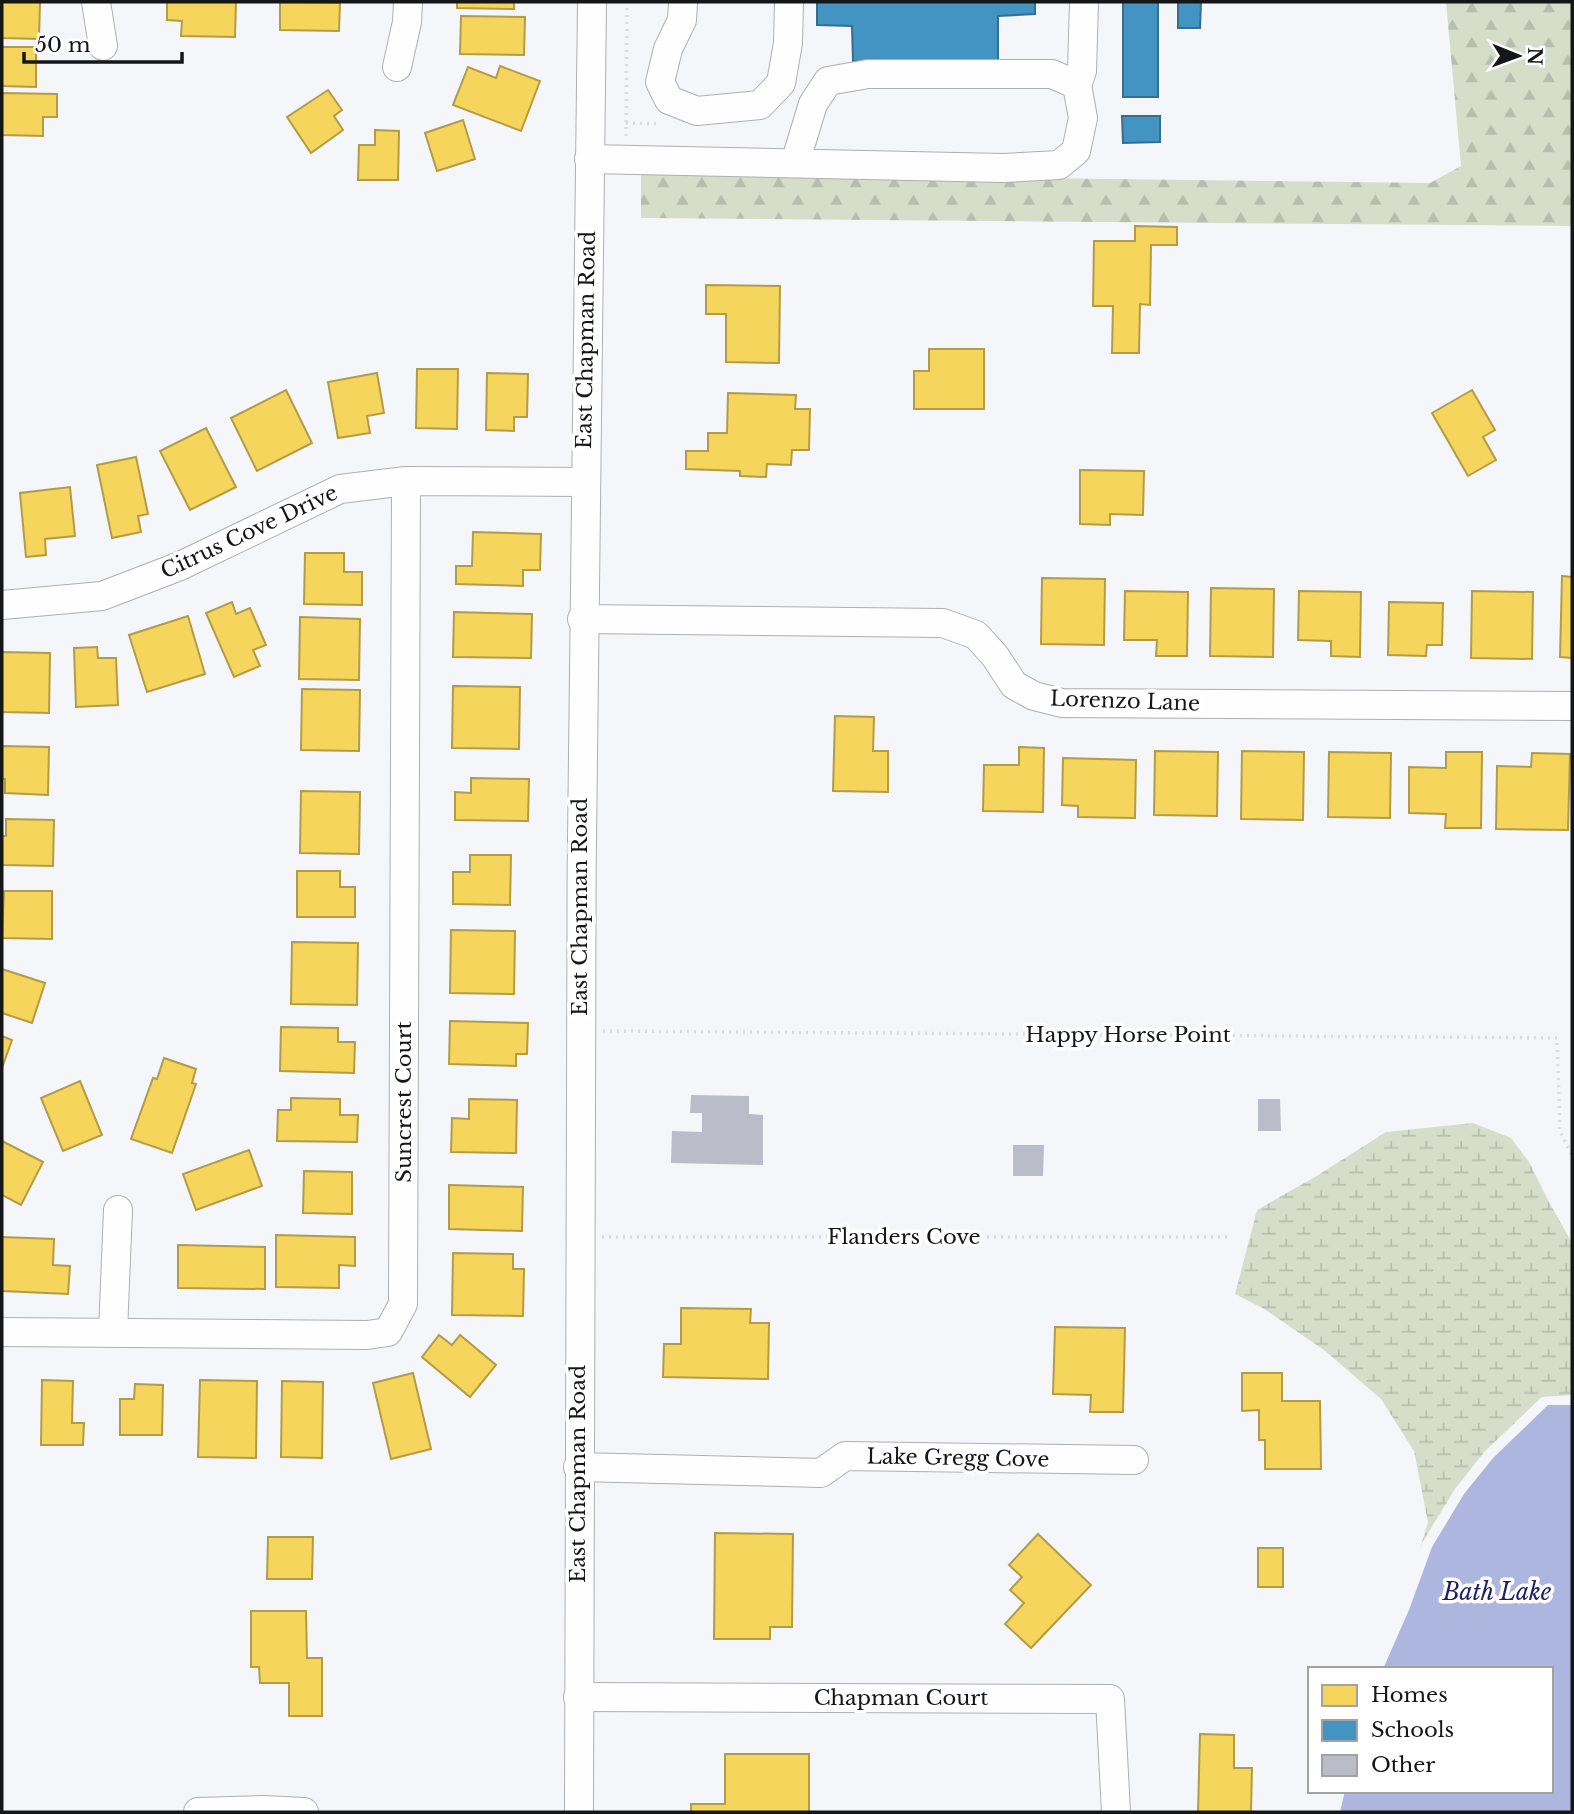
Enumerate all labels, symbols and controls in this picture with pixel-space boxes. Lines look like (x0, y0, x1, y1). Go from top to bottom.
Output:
scale bar (24, 21, 182, 65)
north arrow (1483, 21, 1553, 91)
text: 50 m (35, 32, 91, 58)
text: N (1523, 47, 1546, 66)
street label: East Chapman Road (571, 231, 601, 449)
street label: Citrus Cove Drive (156, 480, 342, 584)
street label: Lorenzo Lane (1050, 685, 1200, 717)
street label: East Chapman Road (567, 798, 593, 1016)
street label: Suncrest Court (391, 1021, 417, 1183)
street label: Happy Horse Point (1025, 1022, 1231, 1048)
street label: Flanders Cove (827, 1224, 981, 1250)
street label: East Chapman Road (565, 1365, 591, 1583)
street label: Lake Gregg Cove (866, 1443, 1050, 1473)
water label: Bath Lake (1442, 1578, 1552, 1606)
legend (1308, 1667, 1553, 1793)
text: Homes (1371, 1682, 1448, 1708)
street label: Chapman Court (814, 1685, 988, 1711)
text: Schools (1371, 1717, 1454, 1743)
text: Other (1371, 1752, 1435, 1778)

